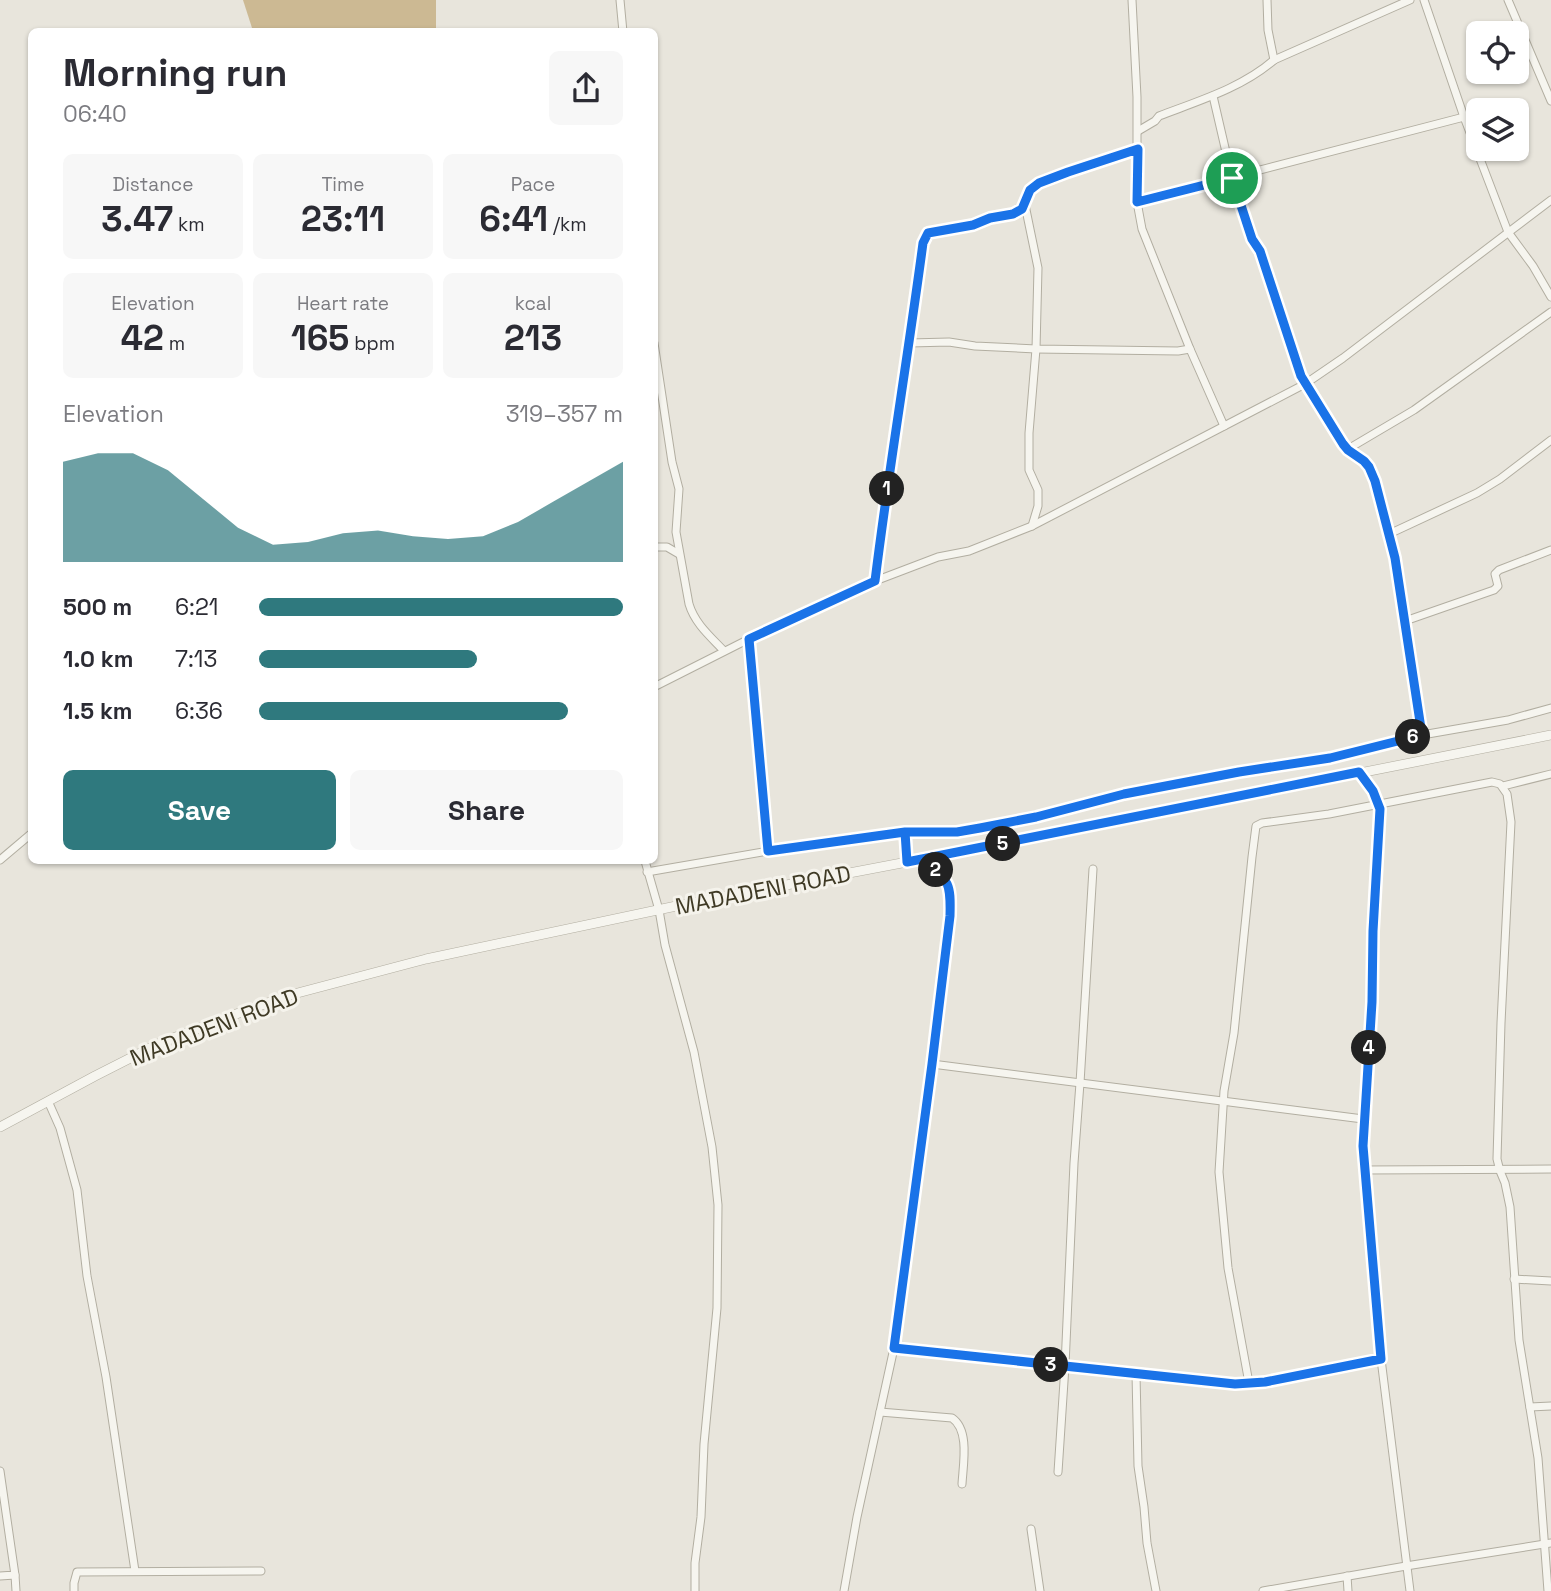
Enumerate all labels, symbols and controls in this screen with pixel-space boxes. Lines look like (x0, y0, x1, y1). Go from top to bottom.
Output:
map controls (1466, 21, 1529, 161)
button: locate (1466, 21, 1529, 84)
text: Morning run (63, 49, 288, 97)
button: share (549, 51, 623, 125)
button: layers (1466, 98, 1529, 161)
text: 06:40 (63, 99, 127, 129)
pin (1202, 148, 1262, 208)
icon: arrive (1213, 159, 1251, 197)
text: Distance (113, 172, 193, 197)
text: Time (321, 172, 365, 197)
text: Pace (511, 172, 555, 197)
text: 3.47 (101, 197, 173, 241)
text: 23:11 (301, 197, 385, 241)
text: 6:41 (479, 197, 548, 241)
text: km (173, 212, 205, 237)
text: /km (548, 212, 587, 237)
text: Elevation (111, 291, 195, 316)
text: Heart rate (297, 291, 389, 316)
text: kcal (515, 291, 551, 316)
text: 42 (121, 316, 164, 360)
text: 165 (291, 316, 349, 360)
text: 213 (504, 316, 562, 360)
text: m (164, 331, 185, 356)
text: bpm (349, 331, 395, 356)
text: Elevation (63, 399, 164, 429)
text: 319–357 m (506, 399, 623, 429)
pin: 1 (870, 472, 904, 506)
text: 1 (882, 476, 891, 501)
text: 500 m (63, 592, 132, 622)
text: 6:21 (175, 592, 218, 622)
text: 1.0 km (63, 644, 133, 674)
text: 7:13 (175, 644, 217, 674)
text: 1.5 km (63, 696, 133, 726)
text: 6:36 (175, 696, 223, 726)
pin: 6 (1396, 720, 1430, 754)
text: 6 (1407, 724, 1418, 749)
button: Save (63, 770, 336, 850)
button: Share (350, 770, 623, 850)
pin: 5 (986, 826, 1020, 862)
text: 5 (997, 831, 1008, 856)
pin: 2 (918, 852, 954, 888)
text: 2 (930, 857, 941, 882)
street label: MADADENI ROAD (673, 858, 853, 922)
street label: MADADENI ROAD (125, 981, 303, 1073)
pin: 4 (1352, 1030, 1386, 1066)
text: 4 (1362, 1035, 1375, 1060)
pin: 3 (1034, 1348, 1068, 1382)
text: 3 (1045, 1352, 1056, 1377)

